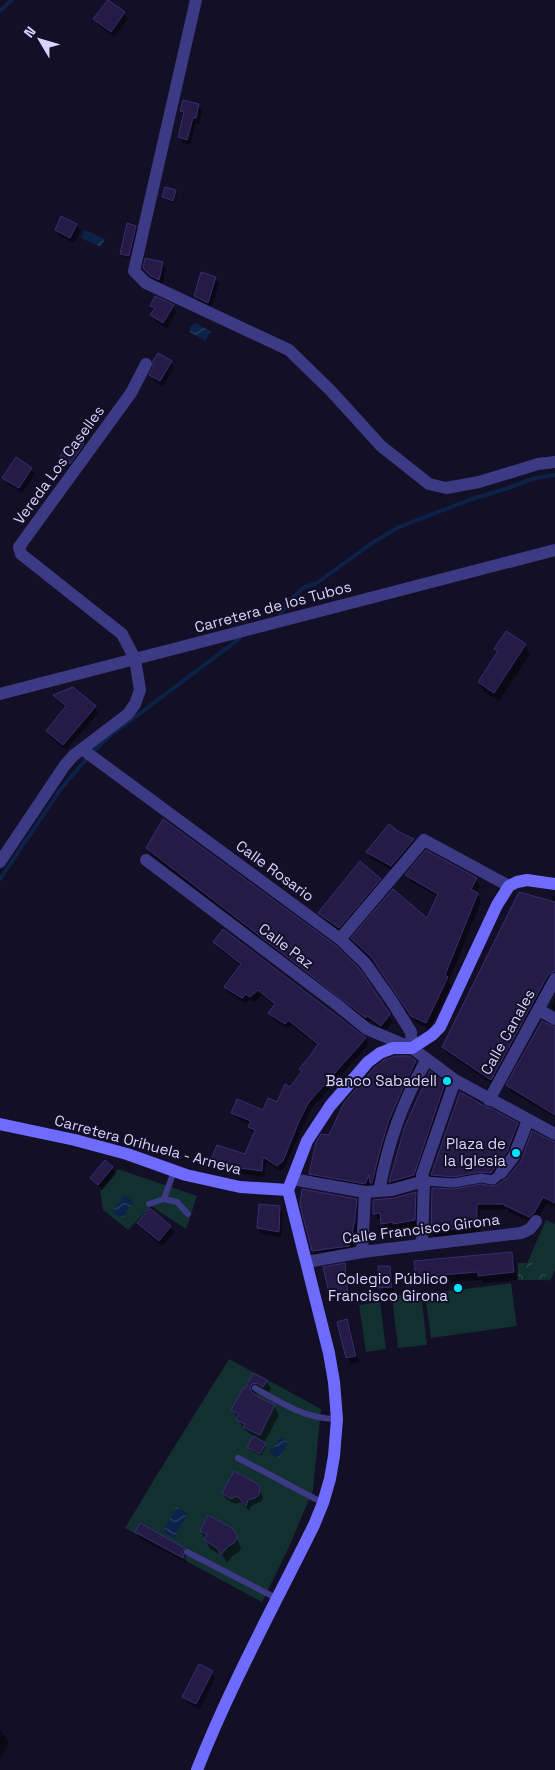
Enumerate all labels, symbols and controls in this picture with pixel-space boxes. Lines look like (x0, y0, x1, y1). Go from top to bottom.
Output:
north arrow (15, 15, 65, 65)
text: N (20, 23, 40, 41)
street label: Vereda Los Caselles (9, 401, 108, 528)
street label: Carretera de los Tubos (192, 576, 353, 637)
street label: Calle Rosario (232, 836, 318, 905)
street label: Calle Paz (255, 919, 317, 972)
street label: Calle Canales (476, 986, 539, 1078)
place label: Banco Sabadell (325, 1071, 437, 1090)
marker: Banco Sabadell (441, 1075, 453, 1087)
street label: Carretera Orihuela - Arneva (53, 1110, 244, 1179)
place label: Plaza de la Iglesia (444, 1134, 506, 1170)
marker: Plaza de la Iglesia (510, 1147, 522, 1159)
street label: Calle Francisco Girona (341, 1209, 501, 1248)
place label: Colegio Público Francisco Girona (328, 1269, 448, 1305)
marker: Colegio Público Francisco Girona (452, 1282, 464, 1294)

